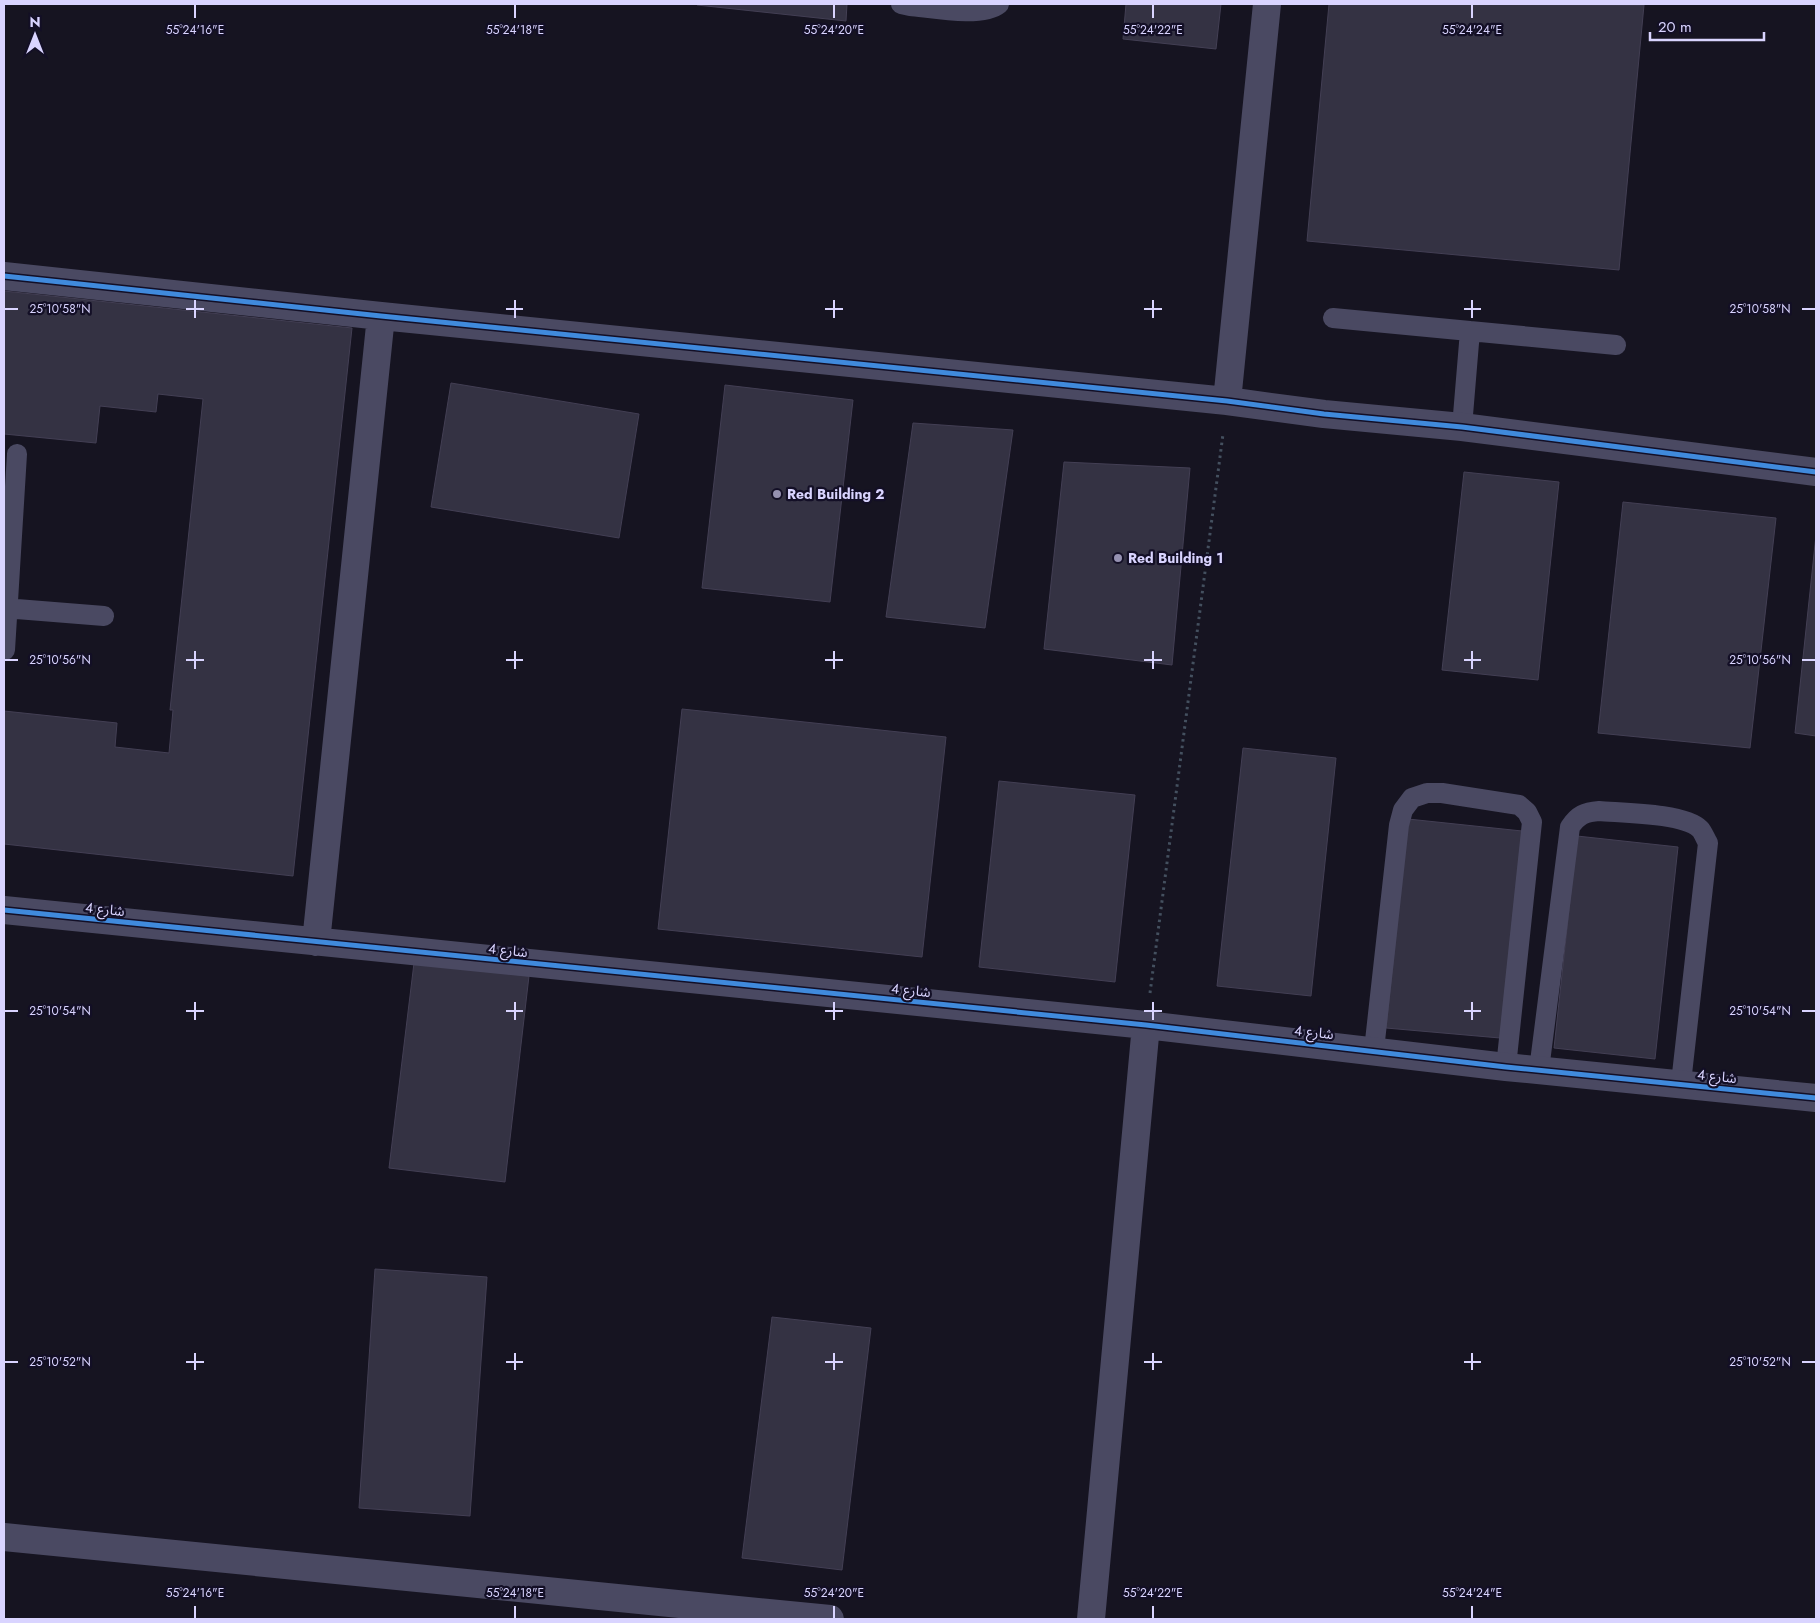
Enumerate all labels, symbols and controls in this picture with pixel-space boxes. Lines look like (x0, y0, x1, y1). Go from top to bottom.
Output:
north arrow (10, 10, 60, 60)
scale bar (1650, 10, 1764, 42)
text: N (29, 12, 41, 32)
text: 20 m (1658, 16, 1692, 38)
text: 55°24'16"E (166, 21, 224, 39)
text: 55°24'18"E (486, 21, 544, 39)
text: 55°24'20"E (804, 21, 864, 39)
text: 55°24'22"E (1123, 21, 1183, 39)
text: 55°24'24"E (1442, 21, 1502, 39)
text: 25°10'58"N (29, 300, 91, 318)
text: 25°10'58"N (1729, 300, 1791, 318)
place label: Red Building 2 (787, 484, 884, 504)
marker: Red Building 2 (771, 488, 783, 500)
place label: Red Building 1 (1128, 548, 1223, 568)
marker: Red Building 1 (1112, 552, 1124, 564)
text: 25°10'56"N (29, 651, 91, 669)
text: 25°10'56"N (1729, 651, 1791, 669)
street label: شارع 4 (84, 897, 126, 922)
street label: شارع 4 (487, 938, 529, 963)
street label: شارع 4 (890, 978, 932, 1003)
text: 25°10'54"N (29, 1002, 91, 1020)
text: 25°10'54"N (1729, 1002, 1791, 1020)
street label: شارع 4 (1293, 1020, 1335, 1045)
street label: شارع 4 (1696, 1064, 1738, 1089)
text: 25°10'52"N (29, 1353, 91, 1371)
text: 25°10'52"N (1729, 1353, 1791, 1371)
text: 55°24'16"E (166, 1584, 224, 1602)
text: 55°24'18"E (486, 1584, 544, 1602)
text: 55°24'20"E (804, 1584, 864, 1602)
text: 55°24'22"E (1123, 1584, 1183, 1602)
text: 55°24'24"E (1442, 1584, 1502, 1602)

